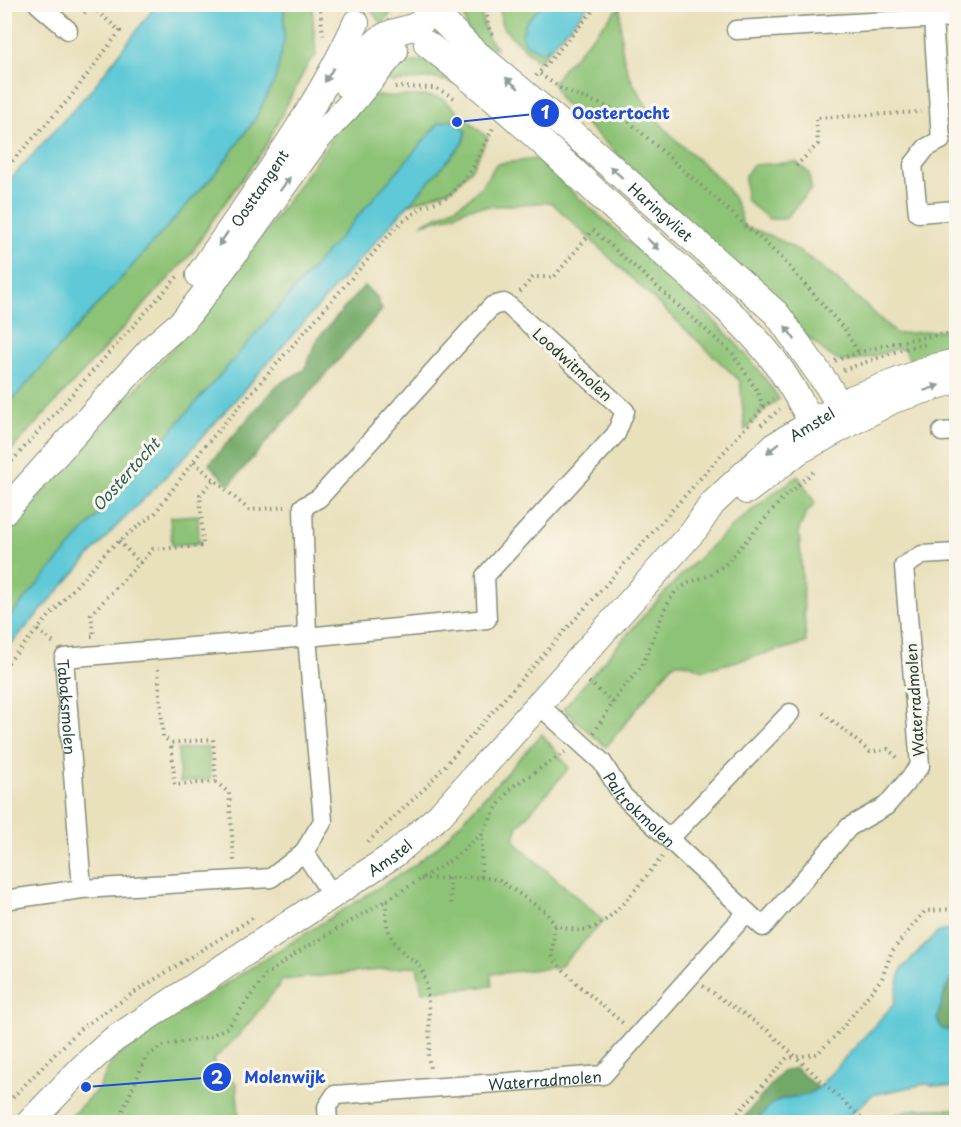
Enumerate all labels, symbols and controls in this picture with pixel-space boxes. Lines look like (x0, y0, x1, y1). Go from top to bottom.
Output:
one-way arrow (324, 67, 335, 83)
one-way arrow (505, 77, 520, 90)
callout: Oostertocht (530, 96, 682, 130)
text: 1 (541, 98, 550, 125)
text: Oostertocht (572, 100, 670, 124)
street label: Oosttangent (224, 144, 293, 231)
one-way arrow (609, 165, 624, 179)
street label: Haringvliet (624, 176, 699, 246)
one-way arrow (278, 177, 290, 192)
one-way arrow (217, 230, 229, 246)
one-way arrow (645, 237, 660, 250)
street label: Loodwitmolen (528, 322, 618, 406)
one-way arrow (784, 325, 796, 341)
one-way arrow (923, 383, 941, 392)
street label: Amstel (784, 401, 839, 446)
water label: Oostertocht (86, 430, 166, 516)
one-way arrow (765, 442, 781, 455)
street label: Waterradmolen (899, 643, 929, 757)
street label: Tabaksmolen (53, 658, 83, 755)
street label: Paltrokmolen (599, 767, 681, 852)
street label: Amstel (362, 833, 416, 881)
callout: Molenwijk (202, 1060, 338, 1094)
text: 2 (211, 1063, 224, 1090)
text: Molenwijk (244, 1064, 326, 1088)
street label: Waterradmolen (487, 1064, 603, 1095)

